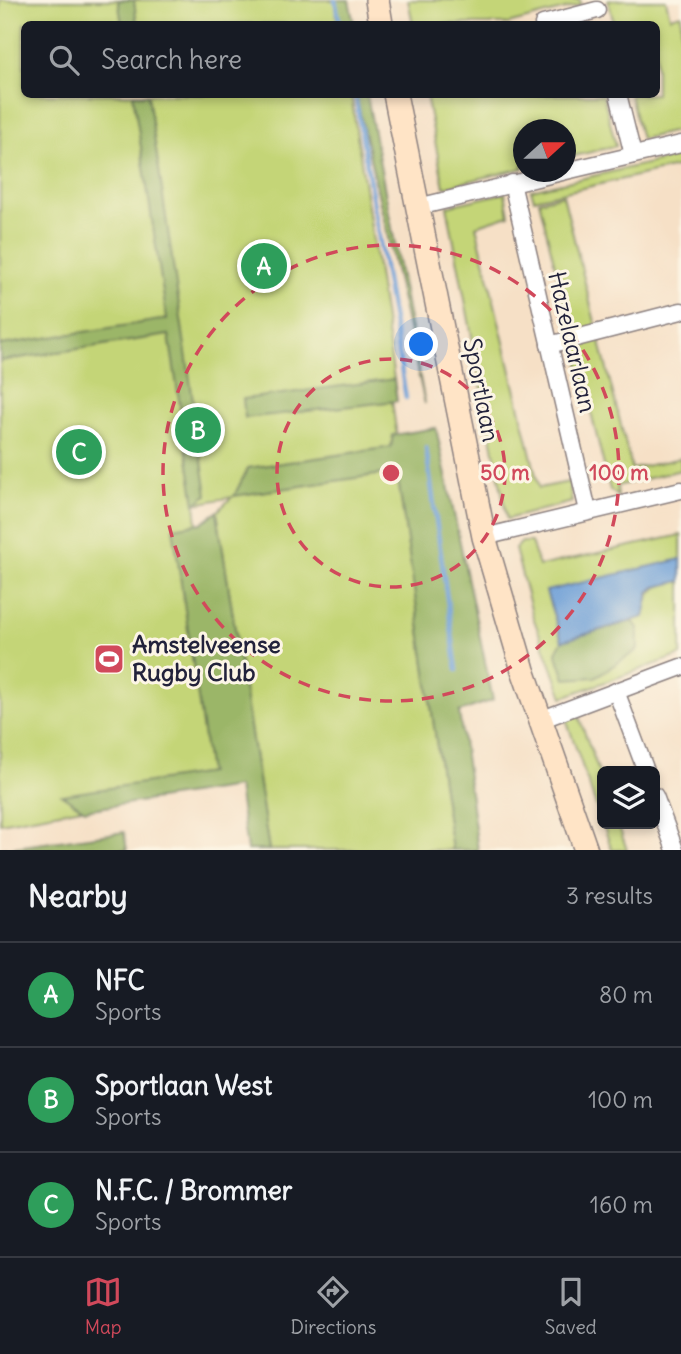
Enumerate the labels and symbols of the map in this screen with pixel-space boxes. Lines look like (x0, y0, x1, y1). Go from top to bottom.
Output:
north arrow (513, 119, 576, 182)
pin: A (241, 240, 287, 292)
street label: Hazelaarlaan (542, 268, 604, 415)
your location (404, 327, 438, 361)
street label: Sportlaan (457, 335, 507, 444)
pin: B (175, 404, 221, 456)
pin: C (56, 426, 102, 478)
text: 50 m (480, 459, 530, 486)
text: 100 m (589, 459, 649, 486)
centre of rings (379, 461, 403, 485)
place label: Amstelveense Rugby Club (132, 629, 281, 687)
sports icon: Amstelveense Rugby Club (92, 642, 126, 676)

